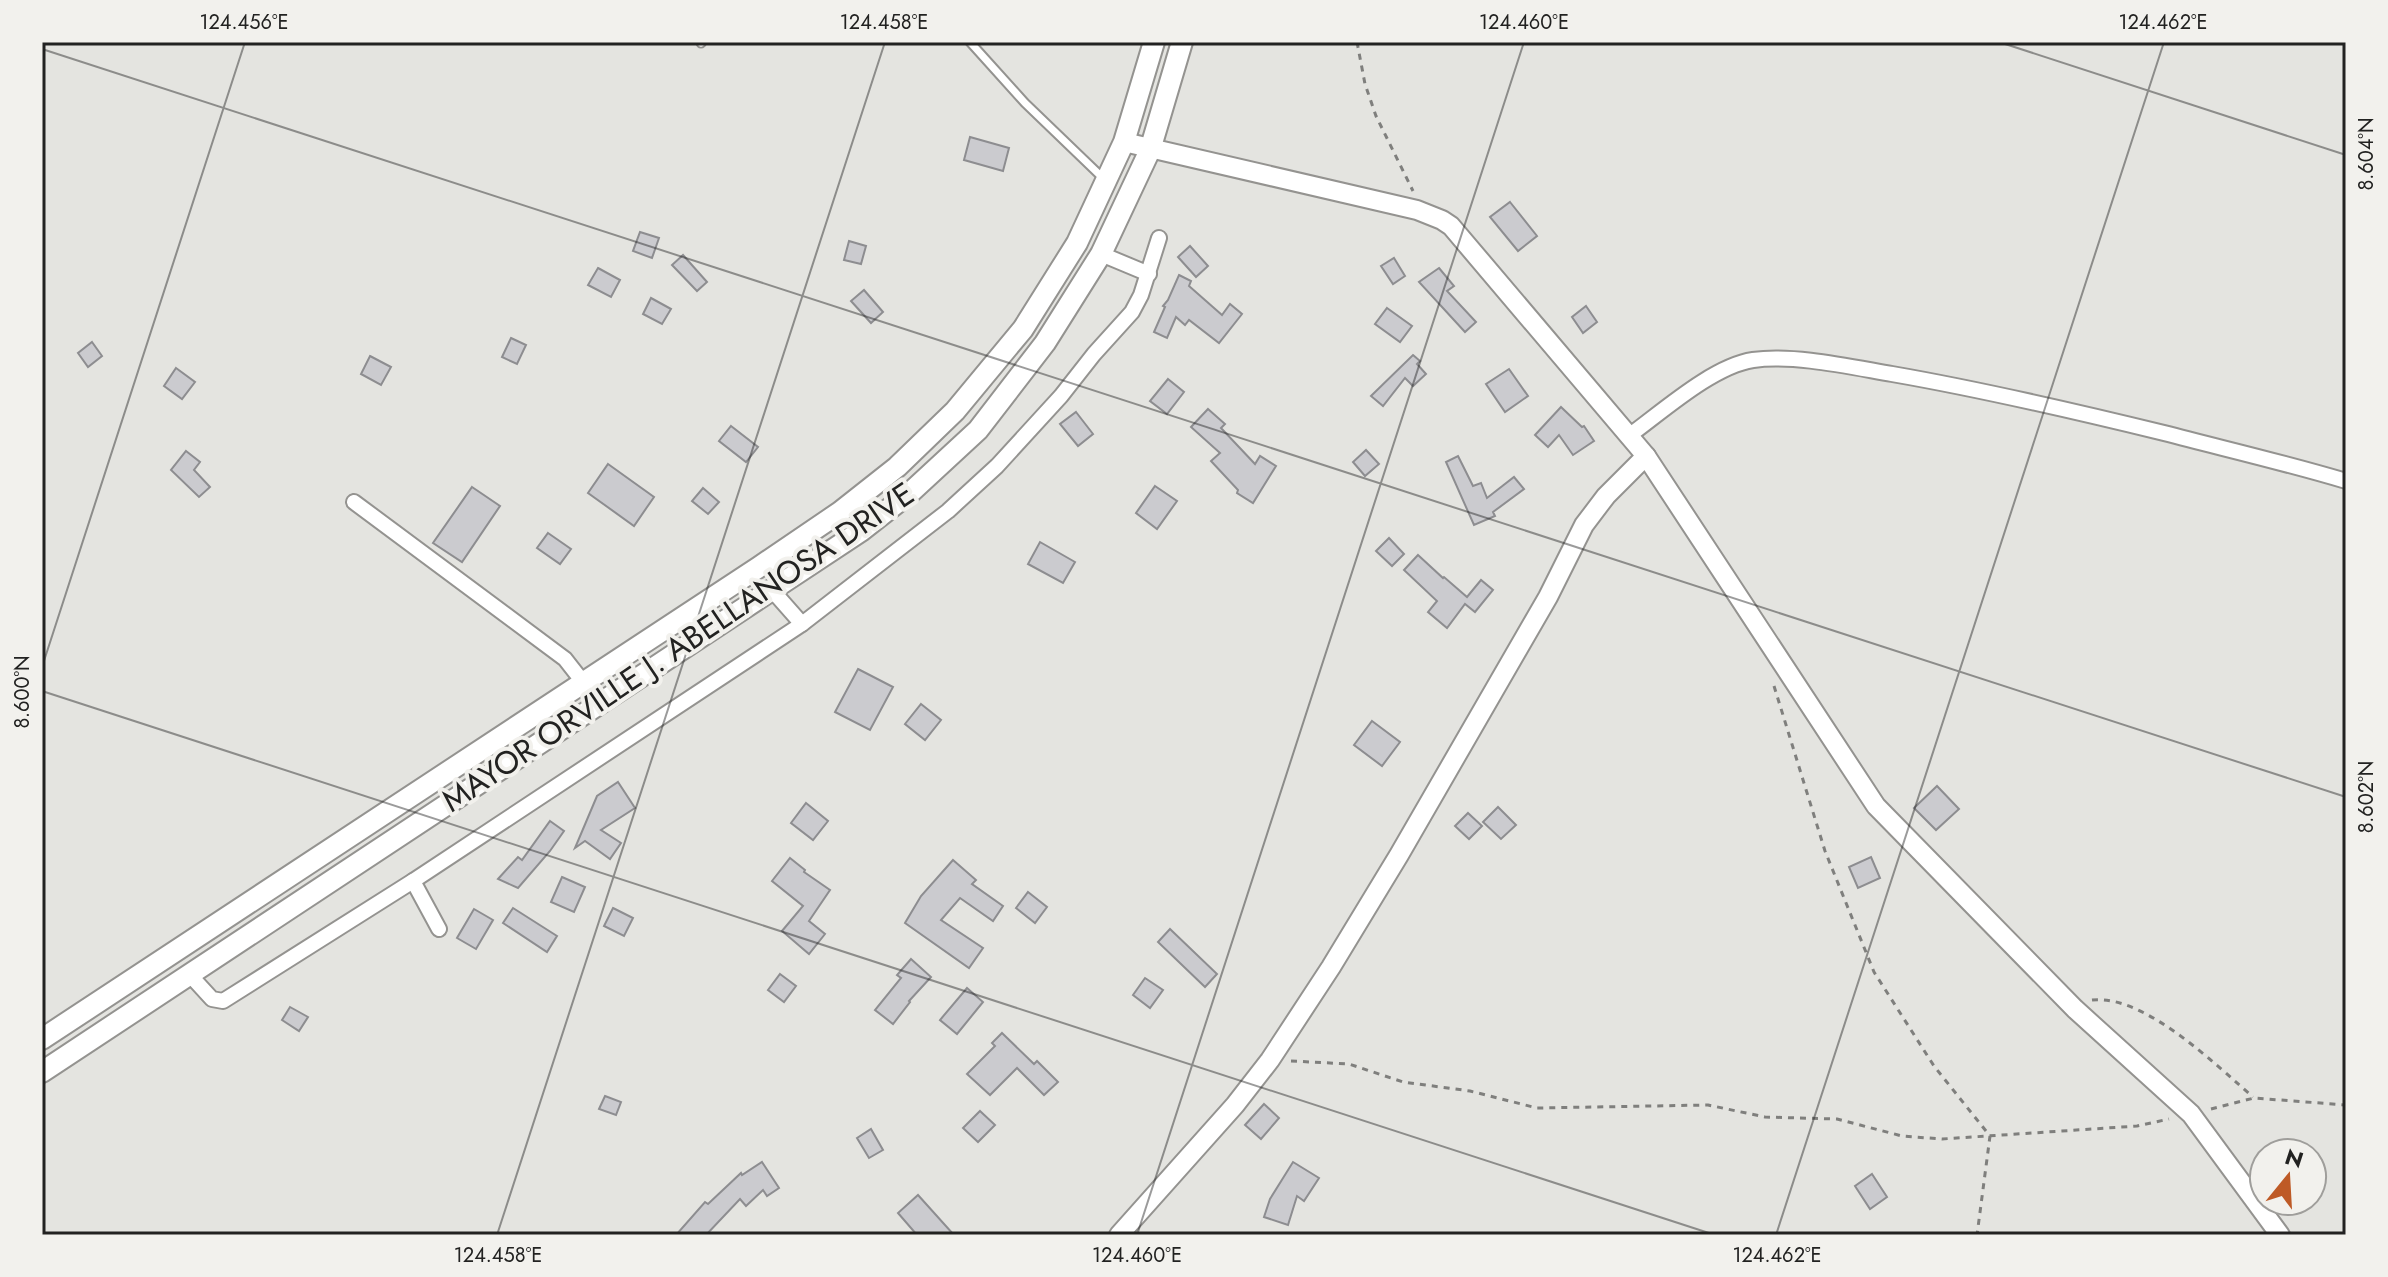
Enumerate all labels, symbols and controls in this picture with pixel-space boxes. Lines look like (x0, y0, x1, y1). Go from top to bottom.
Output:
text: 124.456°E (199, 8, 289, 37)
text: 124.458°E (840, 8, 928, 37)
text: 124.460°E (1479, 8, 1569, 37)
text: 124.462°E (2118, 8, 2208, 37)
text: 8.604°N (2352, 118, 2381, 190)
street label: MAYOR ORVILLE J. ABELLANOSA DRIVE (433, 471, 923, 823)
text: 8.600°N (8, 655, 37, 729)
text: 8.602°N (2352, 761, 2381, 833)
north arrow (2248, 1137, 2328, 1217)
text: N (2281, 1140, 2307, 1176)
text: 124.458°E (454, 1241, 542, 1270)
text: 124.460°E (1092, 1241, 1182, 1270)
text: 124.462°E (1732, 1241, 1822, 1270)

